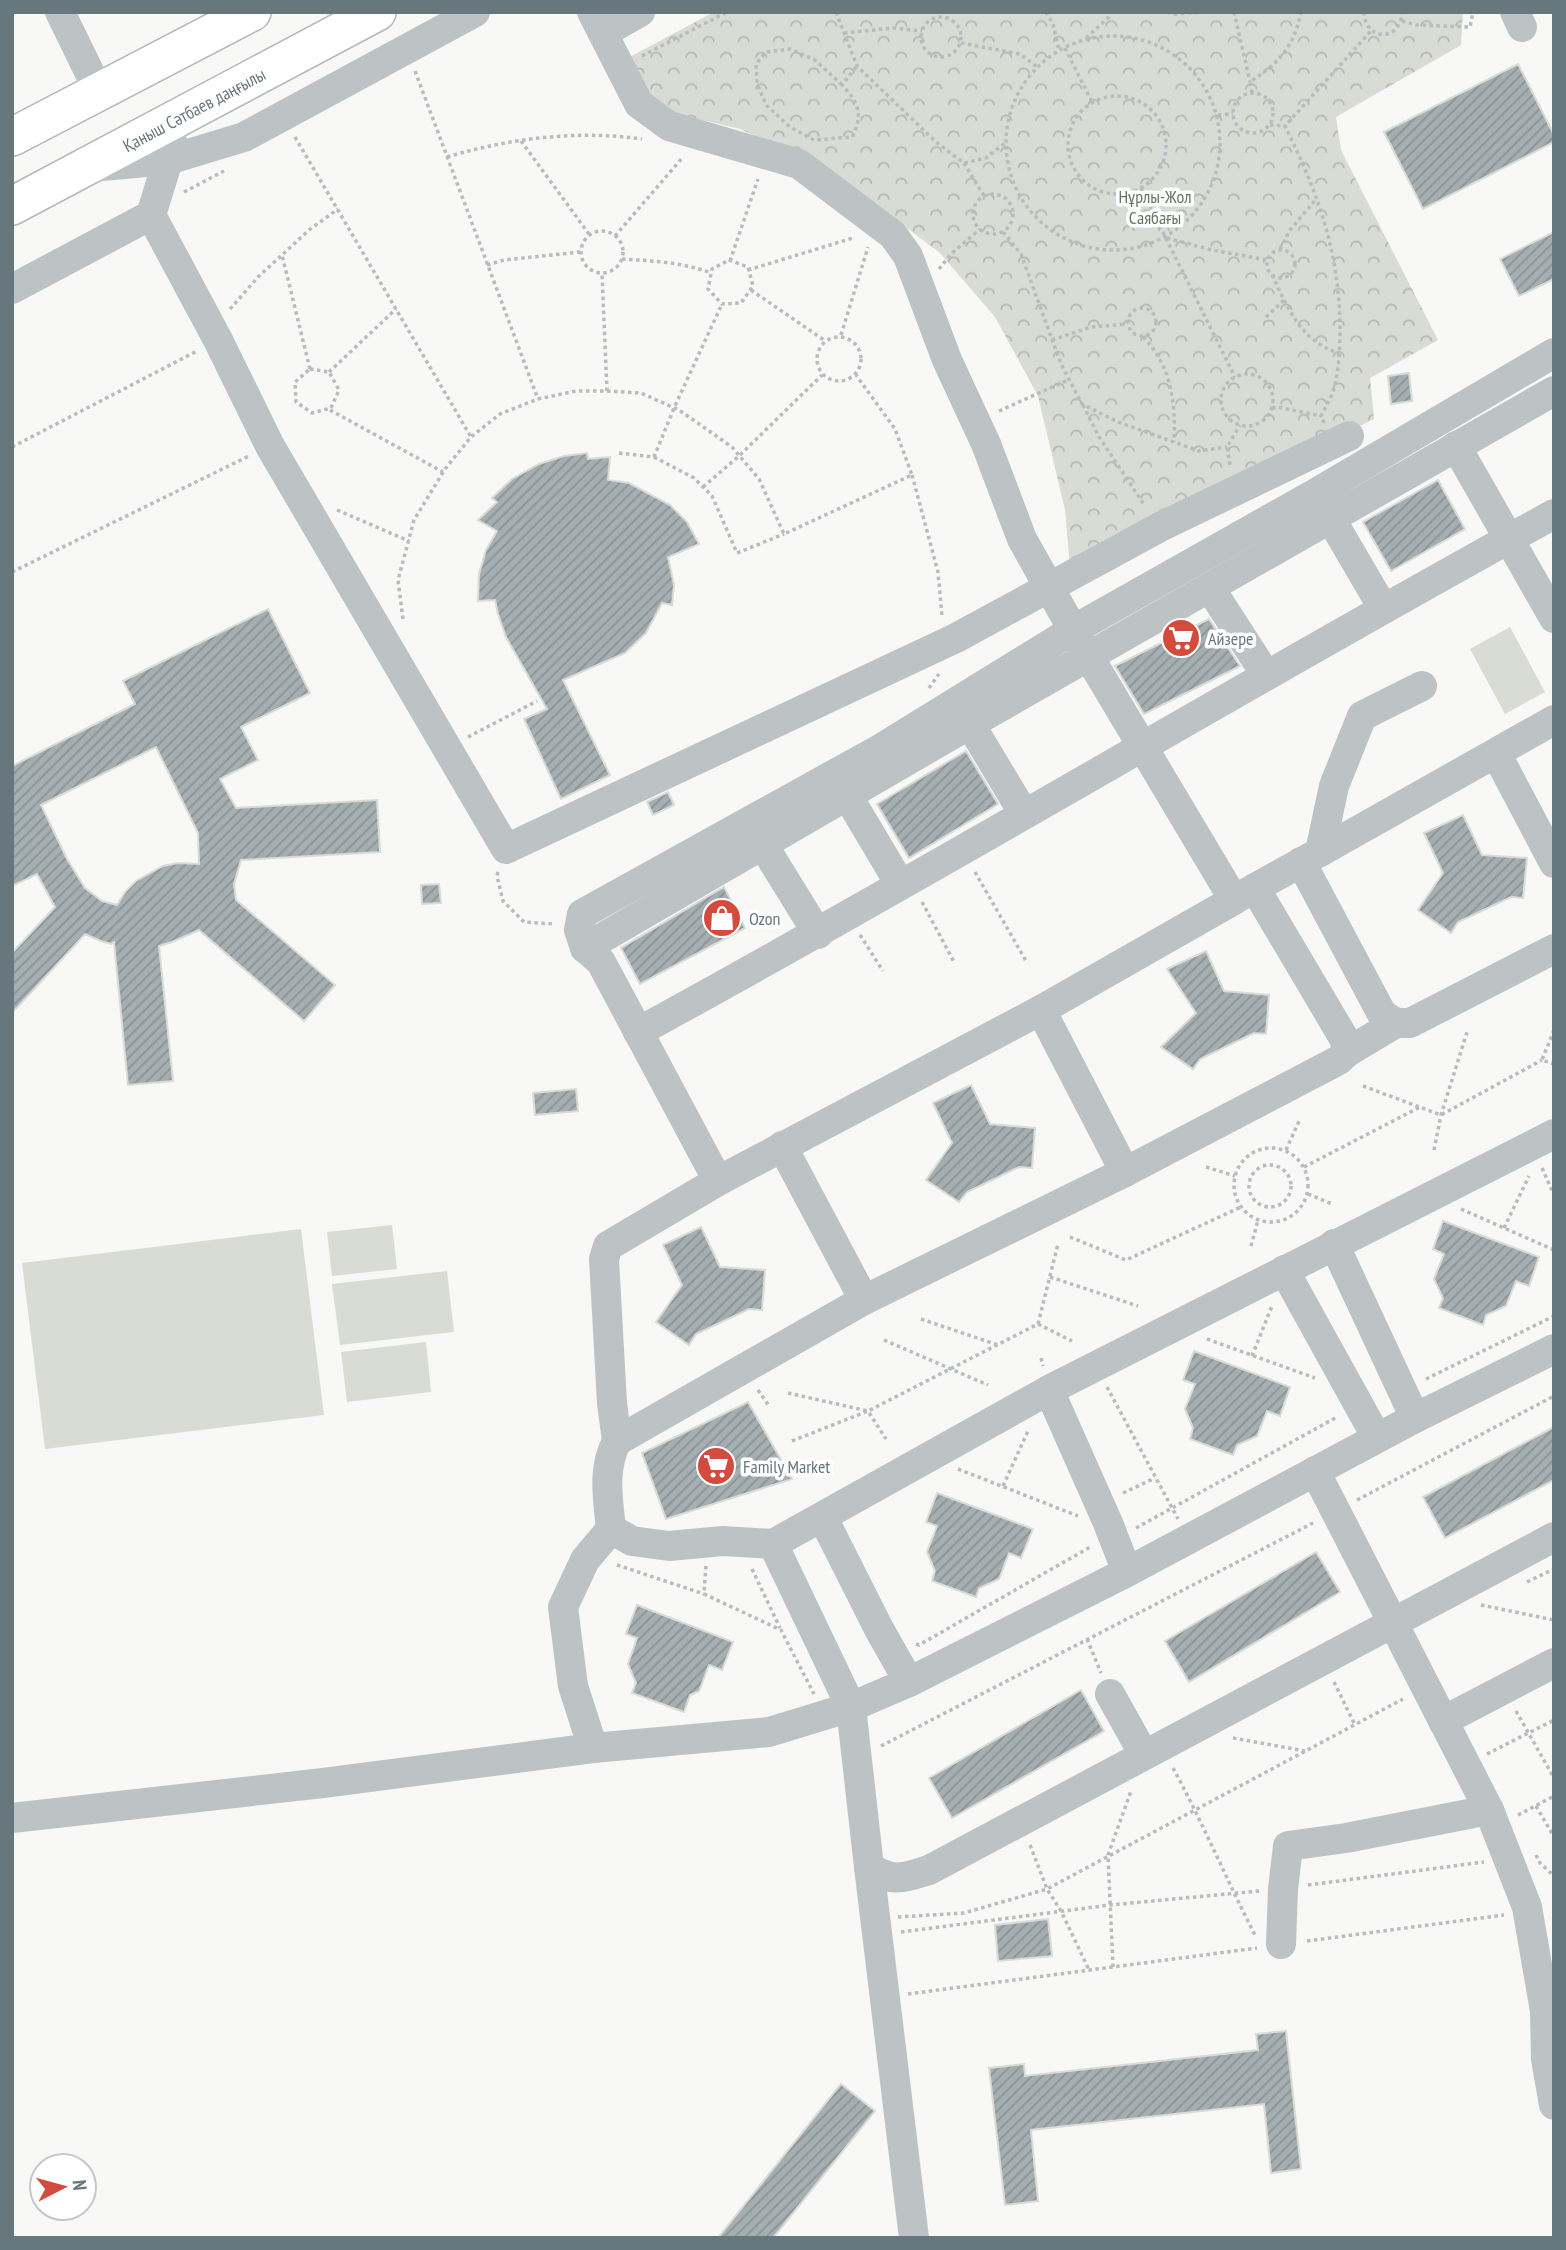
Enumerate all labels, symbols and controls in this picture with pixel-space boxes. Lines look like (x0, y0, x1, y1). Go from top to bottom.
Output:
street label: Қаныш Сәтбаев даңғылы (119, 62, 269, 157)
park label: Нұрлы-Жол Саябағы (1118, 185, 1192, 229)
supermarket icon: Айзере (1160, 617, 1202, 659)
place label: Айзере (1208, 627, 1253, 650)
shop icon: Ozon (701, 897, 743, 939)
place label: Ozon (749, 907, 781, 930)
supermarket icon: Family Market (695, 1445, 737, 1487)
place label: Family Market (743, 1455, 830, 1478)
north arrow (28, 2152, 98, 2222)
text: N (67, 2179, 92, 2192)

